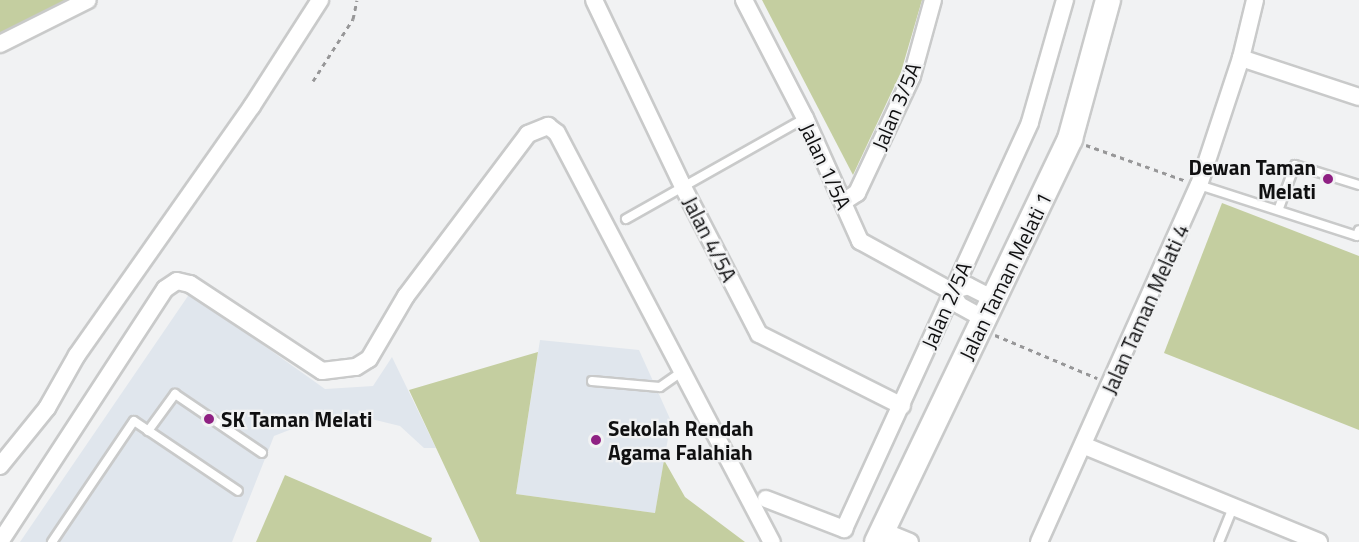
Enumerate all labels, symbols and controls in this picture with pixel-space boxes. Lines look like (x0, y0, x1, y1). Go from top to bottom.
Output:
street label: Jalan 3/5A (866, 58, 926, 154)
street label: Jalan 1/5A (795, 119, 857, 213)
place label: Dewan Taman Melati (1188, 154, 1316, 204)
marker: Dewan Taman Melati (1321, 172, 1335, 186)
street label: Jalan Taman Melati 1 (953, 188, 1057, 364)
street label: Jalan 4/5A (678, 192, 742, 286)
street label: Jalan Taman Melati 4 (1096, 220, 1194, 398)
street label: Jalan 2/5A (916, 258, 976, 352)
place label: SK Taman Melati (221, 406, 372, 432)
marker: SK Taman Melati (202, 412, 216, 426)
place label: Sekolah Rendah Agama Falahiah (608, 415, 754, 465)
marker: Sekolah Rendah Agama Falahiah (589, 433, 603, 447)

